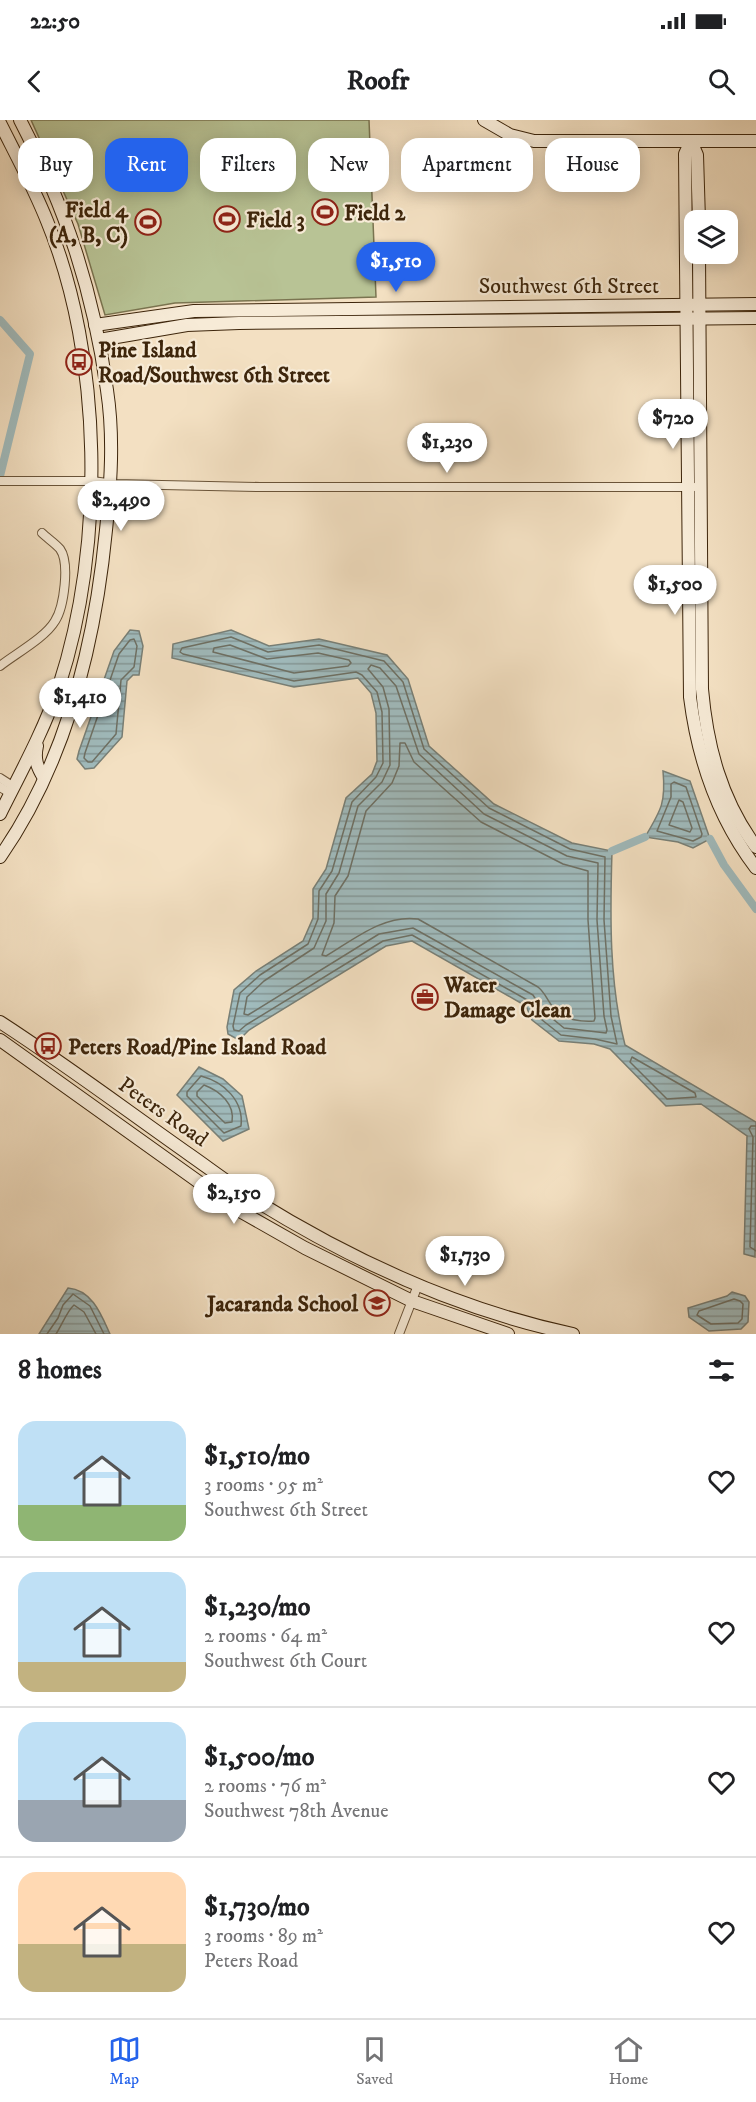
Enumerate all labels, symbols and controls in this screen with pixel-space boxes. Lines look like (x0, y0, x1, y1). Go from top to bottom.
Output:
text: 22:50 (30, 8, 80, 35)
text: Roofr (347, 64, 409, 98)
icon: back (18, 65, 51, 98)
icon: search (705, 65, 738, 98)
chip: Buy (18, 138, 93, 192)
chip: Rent (105, 138, 188, 192)
chip: Filters (200, 138, 296, 192)
chip: New (308, 138, 389, 192)
chip: Apartment (401, 138, 533, 192)
chip: House (545, 138, 640, 192)
place label: Field 4 (A, B, C) (49, 197, 129, 249)
sports icon: Field 2 (310, 197, 340, 227)
place label: Field 2 (344, 200, 407, 227)
sports icon: Field 3 (212, 204, 242, 234)
sports icon: Field 4 (A, B, C) (133, 207, 163, 237)
place label: Field 3 (246, 207, 305, 234)
map controls (684, 210, 738, 264)
button: layers (684, 210, 738, 264)
pin: $1,510 (347, 242, 445, 293)
text: $1,510 (370, 249, 422, 274)
street label: Southwest 6th Street (479, 273, 659, 300)
place label: Pine Island Road/Southwest 6th Street (98, 337, 330, 389)
bus stop icon: Pine Island Road/Southwest 6th Street (64, 347, 94, 377)
pin: $720 (637, 399, 709, 450)
text: $720 (652, 406, 694, 431)
pin: $1,230 (398, 423, 496, 474)
text: $1,230 (421, 430, 473, 455)
pin: $2,490 (72, 481, 170, 532)
text: $2,490 (92, 488, 150, 513)
pin: $1,500 (626, 565, 724, 616)
text: $1,500 (648, 572, 702, 597)
pin: $1,410 (31, 678, 129, 729)
text: $1,410 (53, 685, 107, 710)
place label: Water Damage Clean (443, 972, 572, 1024)
office icon: Water Damage Clean (410, 982, 440, 1012)
bus stop icon: Peters Road/Pine Island Road (33, 1031, 63, 1061)
place label: Peters Road/Pine Island Road (68, 1034, 327, 1061)
street label: Peters Road (113, 1071, 213, 1153)
pin: $2,150 (185, 1174, 283, 1225)
text: $2,150 (207, 1181, 261, 1206)
pin: $1,730 (416, 1236, 514, 1287)
text: $1,730 (439, 1243, 491, 1268)
school or university icon: Jacaranda School (362, 1288, 392, 1318)
place label: Jacaranda School (204, 1291, 358, 1318)
text: 8 homes (18, 1354, 102, 1387)
icon: filters (705, 1354, 738, 1387)
text: $1,510/mo (204, 1440, 310, 1473)
icon: home (66, 1445, 138, 1517)
icon: heart (705, 1465, 738, 1498)
text: 3 rooms · 95 m² (204, 1473, 323, 1498)
text: Southwest 6th Street (204, 1498, 368, 1523)
text: $1,230/mo (204, 1591, 310, 1624)
icon: home (66, 1596, 138, 1668)
icon: heart (705, 1616, 738, 1649)
text: 2 rooms · 64 m² (204, 1624, 327, 1649)
text: Southwest 6th Court (204, 1649, 367, 1674)
text: $1,500/mo (204, 1741, 314, 1774)
icon: home (66, 1746, 138, 1818)
icon: heart (705, 1766, 738, 1799)
text: 2 rooms · 76 m² (204, 1774, 326, 1799)
text: Southwest 78th Avenue (204, 1799, 388, 1824)
text: $1,730/mo (204, 1891, 310, 1924)
icon: home (66, 1896, 138, 1968)
icon: heart (705, 1916, 738, 1949)
text: 3 rooms · 89 m² (204, 1924, 323, 1949)
text: Peters Road (204, 1949, 298, 1974)
tab: Map (108, 2033, 141, 2089)
tab: Saved (356, 2033, 393, 2089)
tab: Home (609, 2033, 648, 2089)

